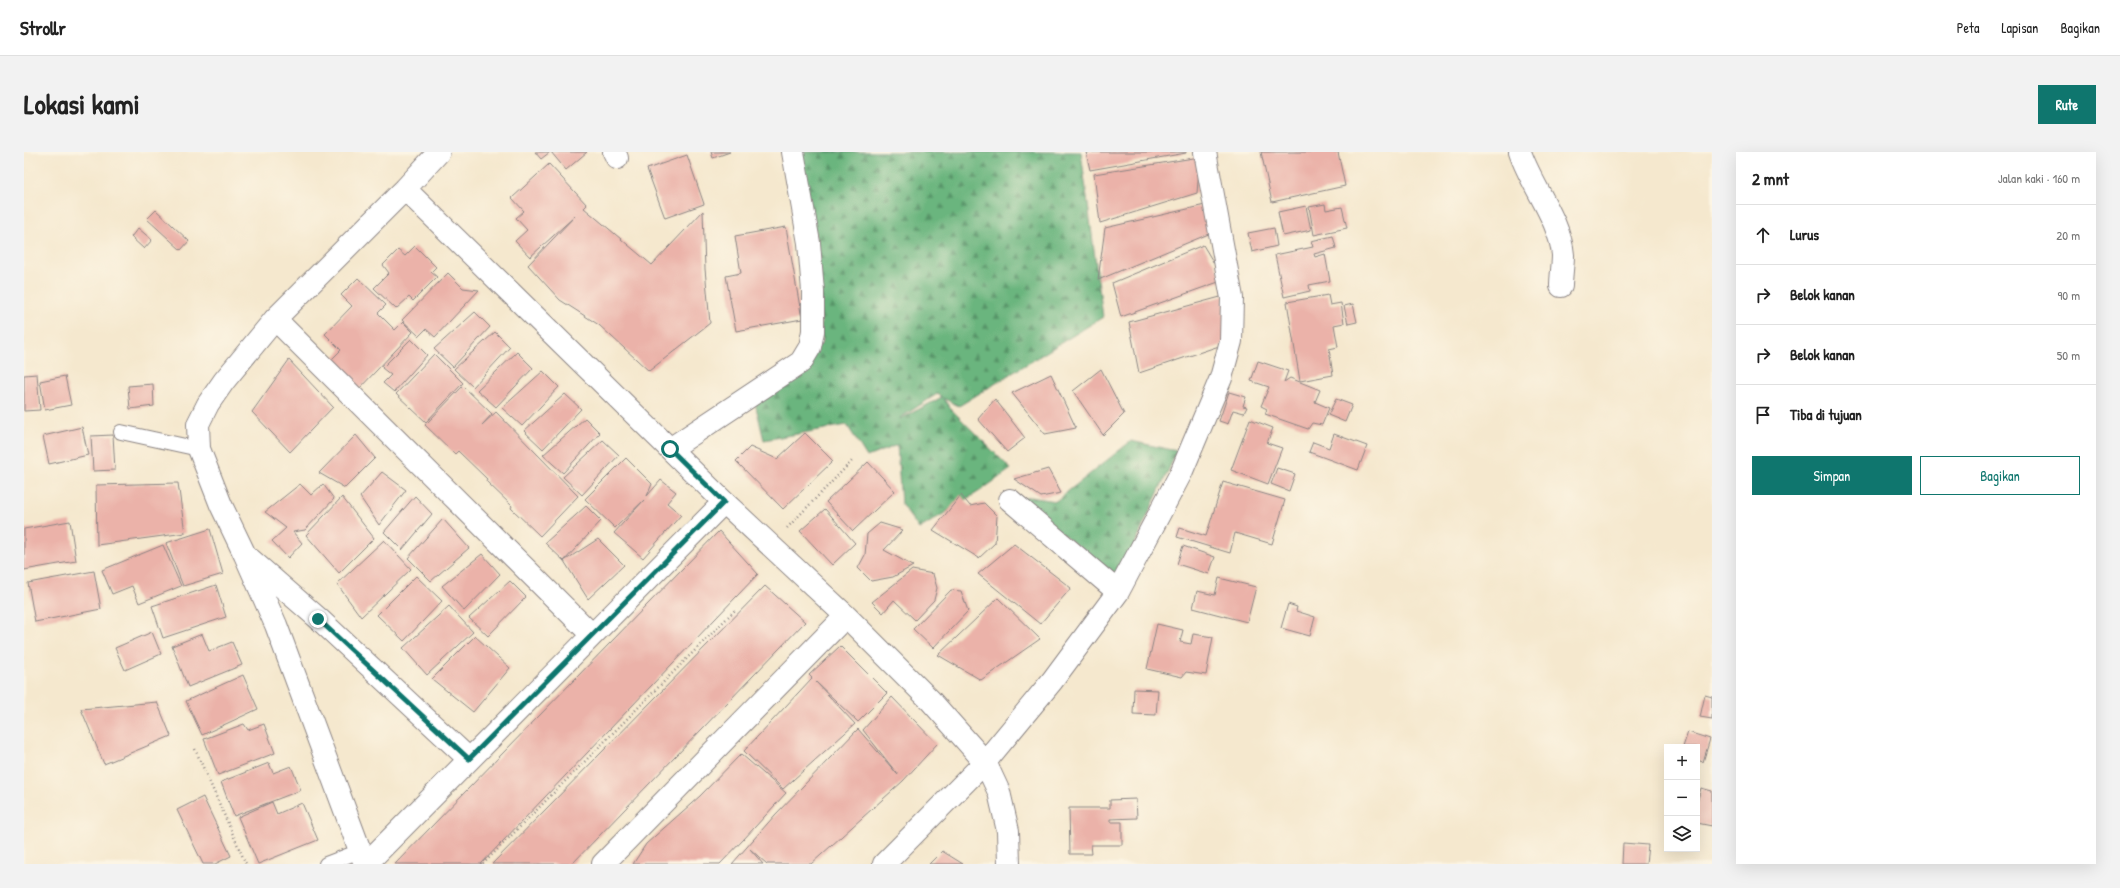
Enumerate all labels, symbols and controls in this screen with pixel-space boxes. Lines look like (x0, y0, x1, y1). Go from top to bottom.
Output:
text: Strollr (20, 15, 66, 41)
text: Peta (1957, 18, 1979, 37)
text: Lapisan (2001, 18, 2038, 37)
text: Bagikan (2060, 18, 2100, 37)
text: Lokasi kami (24, 85, 140, 123)
button: Rute (2038, 85, 2096, 124)
text: 2 mnt (1752, 167, 1789, 190)
text: Jalan kaki · 160 m (1998, 169, 2080, 187)
icon: ahead (1752, 224, 1774, 246)
text: Lurus (1790, 224, 1819, 245)
text: 20 m (2056, 226, 2080, 244)
icon: right (1752, 284, 1774, 306)
text: Belok kanan (1790, 284, 1855, 305)
text: 90 m (2058, 286, 2080, 304)
icon: right (1752, 344, 1774, 366)
text: Belok kanan (1790, 344, 1855, 365)
text: 50 m (2057, 346, 2080, 364)
icon: arrive (1752, 404, 1774, 426)
text: Tiba di tujuan (1790, 404, 1862, 425)
route start (661, 440, 679, 458)
button: Simpan (1752, 456, 1912, 495)
button: Bagikan (1920, 456, 2080, 495)
route end (309, 610, 327, 628)
map controls (1664, 744, 1700, 852)
button: + (1664, 744, 1700, 780)
button: − (1664, 780, 1700, 816)
button: layers (1664, 816, 1700, 852)

